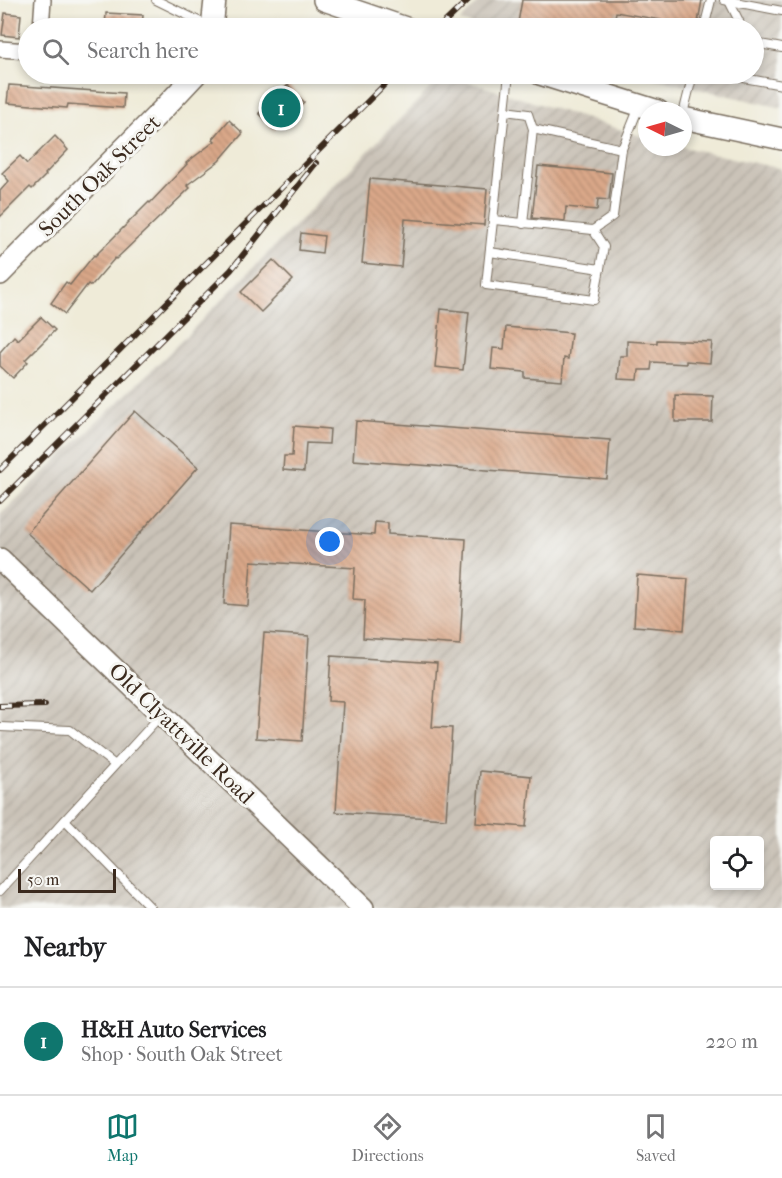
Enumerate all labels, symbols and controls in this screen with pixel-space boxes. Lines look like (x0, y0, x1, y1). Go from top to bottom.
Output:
search box (18, 18, 764, 84)
icon: search (39, 35, 72, 68)
text: Search here (87, 38, 199, 64)
pin: 1 (262, 86, 300, 130)
north arrow (638, 102, 692, 156)
street label: South Oak Street (33, 109, 166, 242)
your location (315, 527, 344, 556)
street label: Old Clyattville Road (103, 658, 260, 810)
map controls (710, 836, 764, 890)
button: locate (710, 836, 764, 890)
scale bar (18, 866, 116, 894)
text: 50 m (27, 870, 59, 889)
text: Nearby (24, 932, 106, 963)
text: H&H Auto Services (81, 1017, 266, 1043)
text: 1 (40, 1030, 47, 1053)
text: 220 m (705, 1030, 758, 1053)
text: Shop · South Oak Street (81, 1043, 283, 1066)
tab: Map (106, 1110, 139, 1165)
tab: Directions (352, 1110, 424, 1165)
tab: Saved (636, 1110, 676, 1165)

